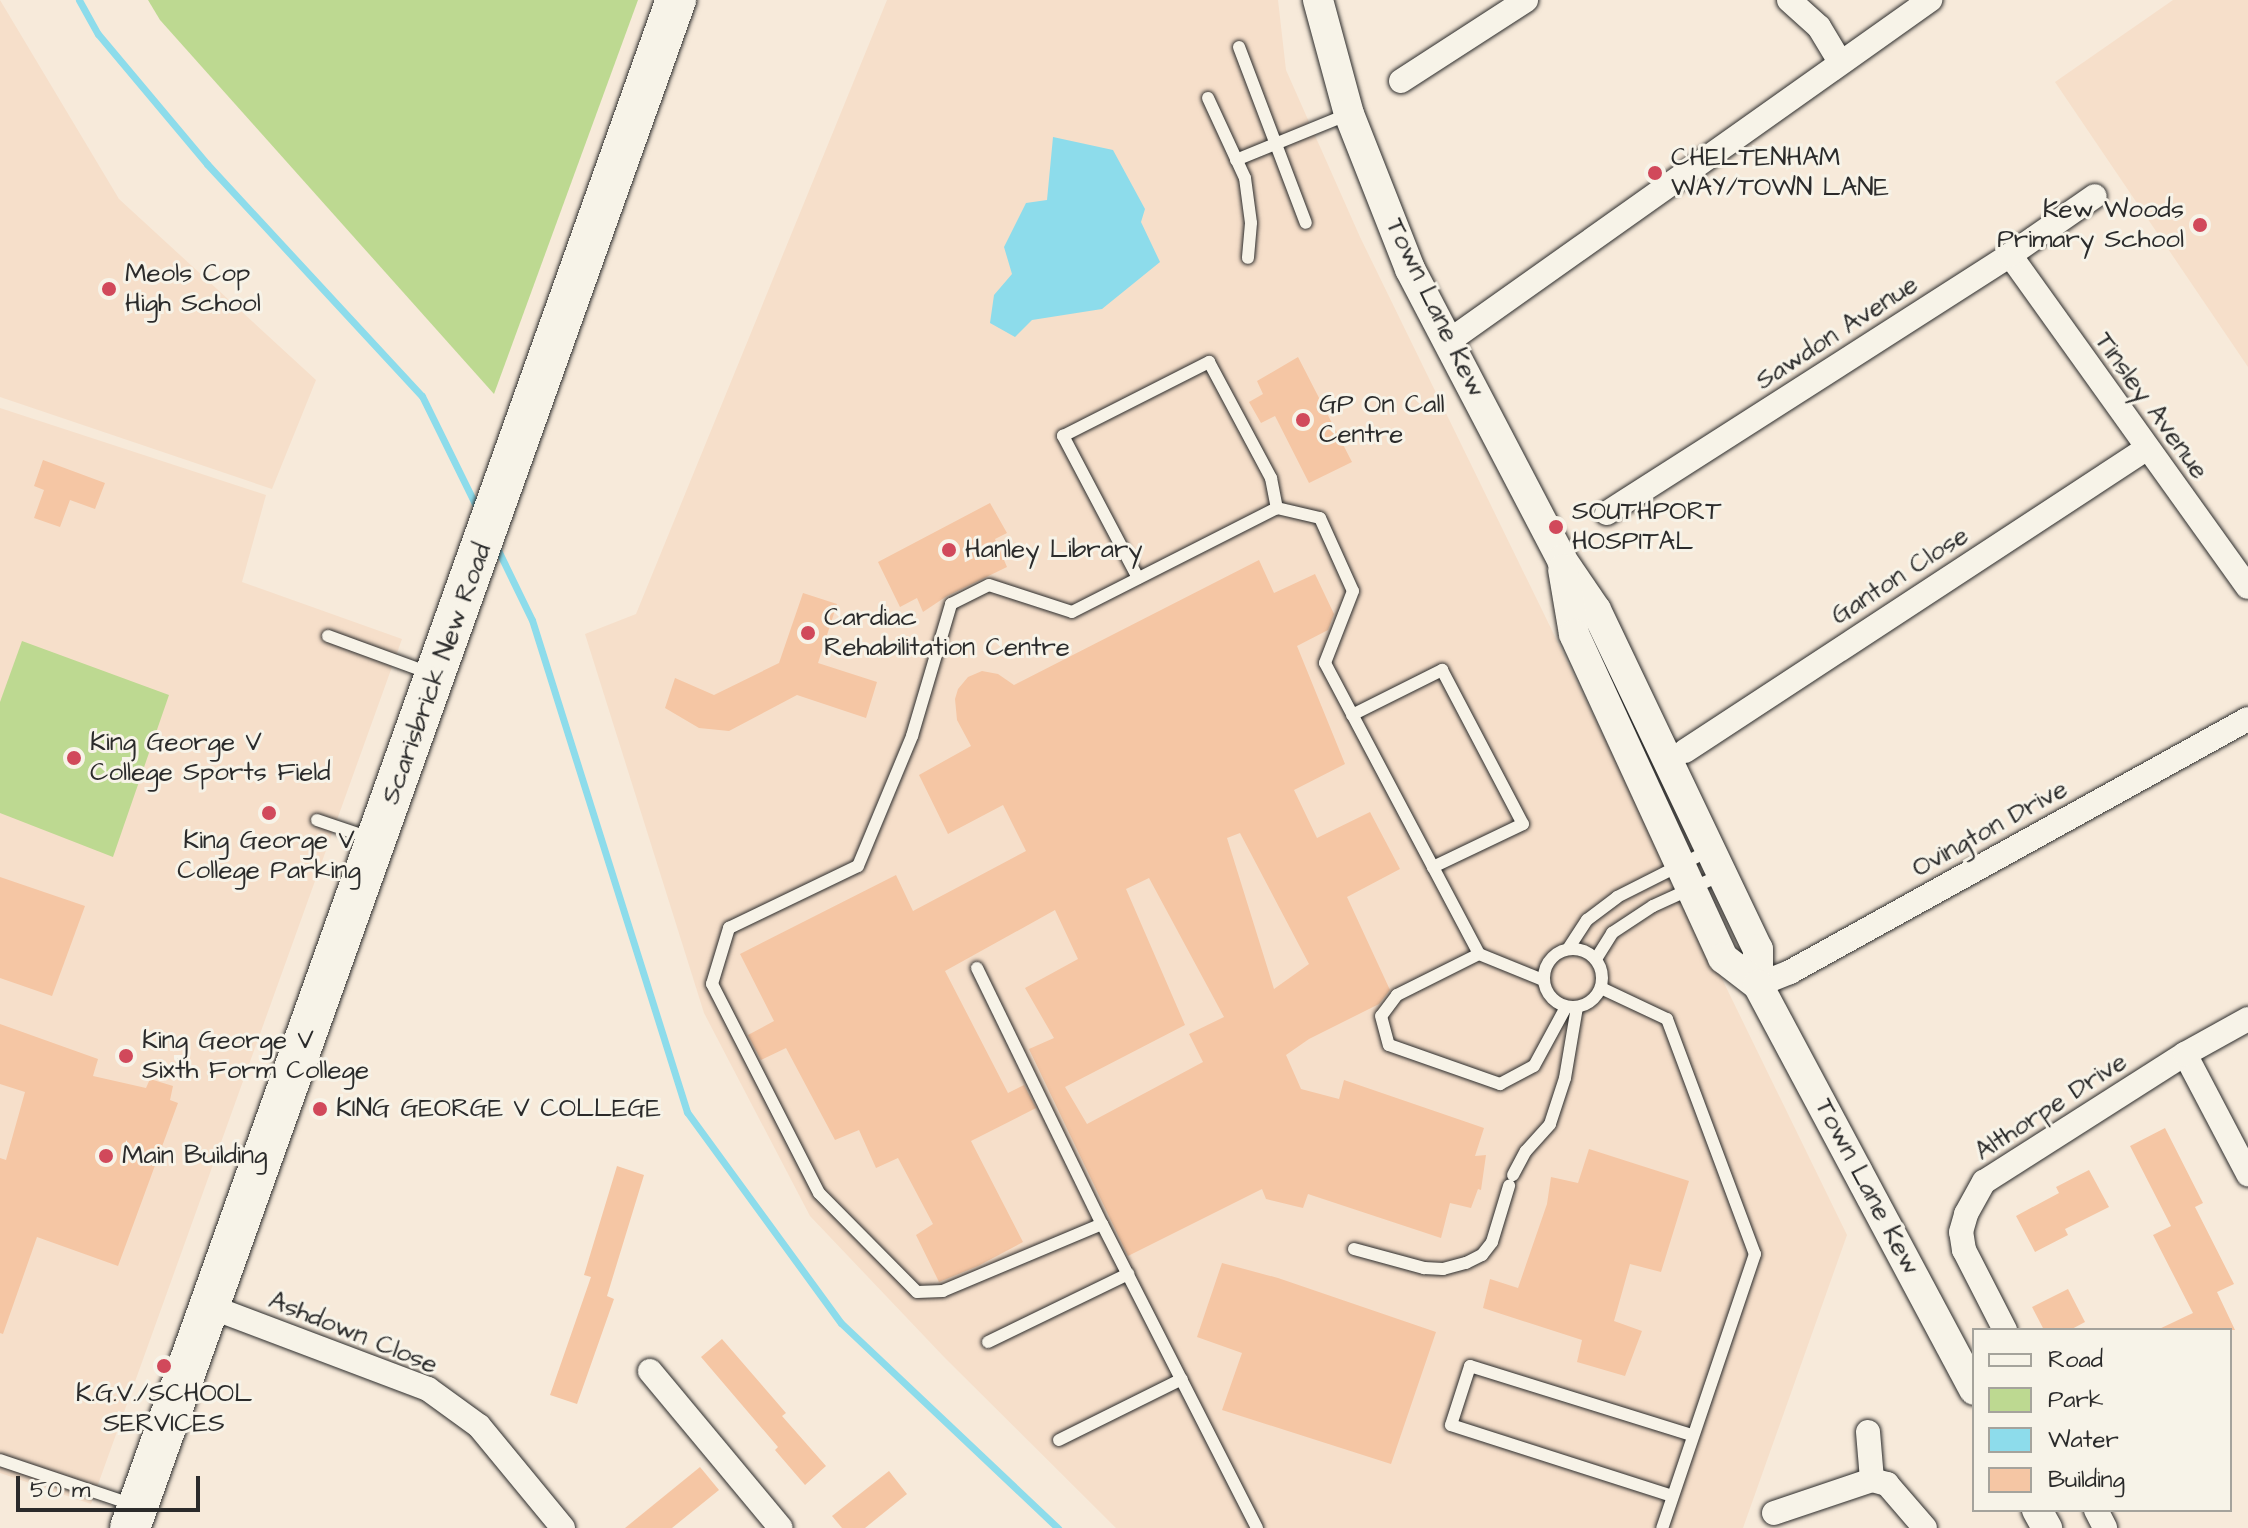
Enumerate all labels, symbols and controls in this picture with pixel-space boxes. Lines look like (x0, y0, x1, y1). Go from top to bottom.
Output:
place label: CHELTENHAM WAY/TOWN LANE (1671, 142, 1889, 204)
marker: CHELTENHAM WAY/TOWN LANE (1646, 164, 1664, 182)
place label: Kew Woods Primary School (1997, 194, 2184, 256)
street label: Town Lane Kew (1378, 214, 1492, 402)
marker: Kew Woods Primary School (2191, 216, 2209, 234)
place label: Meols Cop High School (125, 258, 261, 320)
street label: Sawdon Avenue (1750, 269, 1924, 397)
marker: Meols Cop High School (100, 280, 118, 298)
street label: Tinsley Avenue (2087, 327, 2215, 485)
place label: GP On Call Centre (1319, 389, 1445, 450)
marker: GP On Call Centre (1294, 411, 1312, 429)
place label: SOUTHPORT HOSPITAL (1572, 496, 1721, 558)
marker: SOUTHPORT HOSPITAL (1547, 518, 1565, 536)
street label: Ganton Close (1826, 520, 1974, 632)
place label: Hanley Library (965, 534, 1143, 566)
street label: Scarisbrick New Road (375, 539, 499, 809)
marker: Hanley Library (940, 541, 958, 559)
place label: Cardiac Rehabilitation Centre (824, 602, 1070, 664)
marker: Cardiac Rehabilitation Centre (799, 624, 817, 642)
place label: King George V College Sports Field (90, 727, 331, 788)
marker: King George V College Sports Field (65, 749, 83, 767)
street label: Ovington Drive (1907, 774, 2073, 884)
marker: King George V College Parking (260, 804, 278, 822)
place label: King George V College Parking (177, 825, 361, 886)
place label: King George V Sixth Form College (142, 1025, 369, 1086)
street label: Althorpe Drive (1969, 1046, 2133, 1168)
marker: King George V Sixth Form College (117, 1047, 135, 1065)
place label: KING GEORGE V COLLEGE (336, 1093, 661, 1125)
street label: Town Lane Kew (1808, 1094, 1926, 1280)
marker: KING GEORGE V COLLEGE (311, 1100, 329, 1118)
place label: Main Building (122, 1140, 267, 1172)
marker: Main Building (97, 1147, 115, 1165)
street label: Ashdown Close (264, 1285, 442, 1381)
legend (1972, 1328, 2232, 1512)
text: Road (2048, 1343, 2103, 1377)
marker: K.G.V./SCHOOL SERVICES (155, 1357, 173, 1375)
place label: K.G.V./SCHOOL SERVICES (76, 1378, 252, 1440)
text: Park (2048, 1383, 2104, 1417)
text: Water (2048, 1423, 2119, 1457)
scale bar (20, 1460, 204, 1510)
text: Building (2048, 1463, 2125, 1497)
text: 50 m (30, 1473, 90, 1507)

